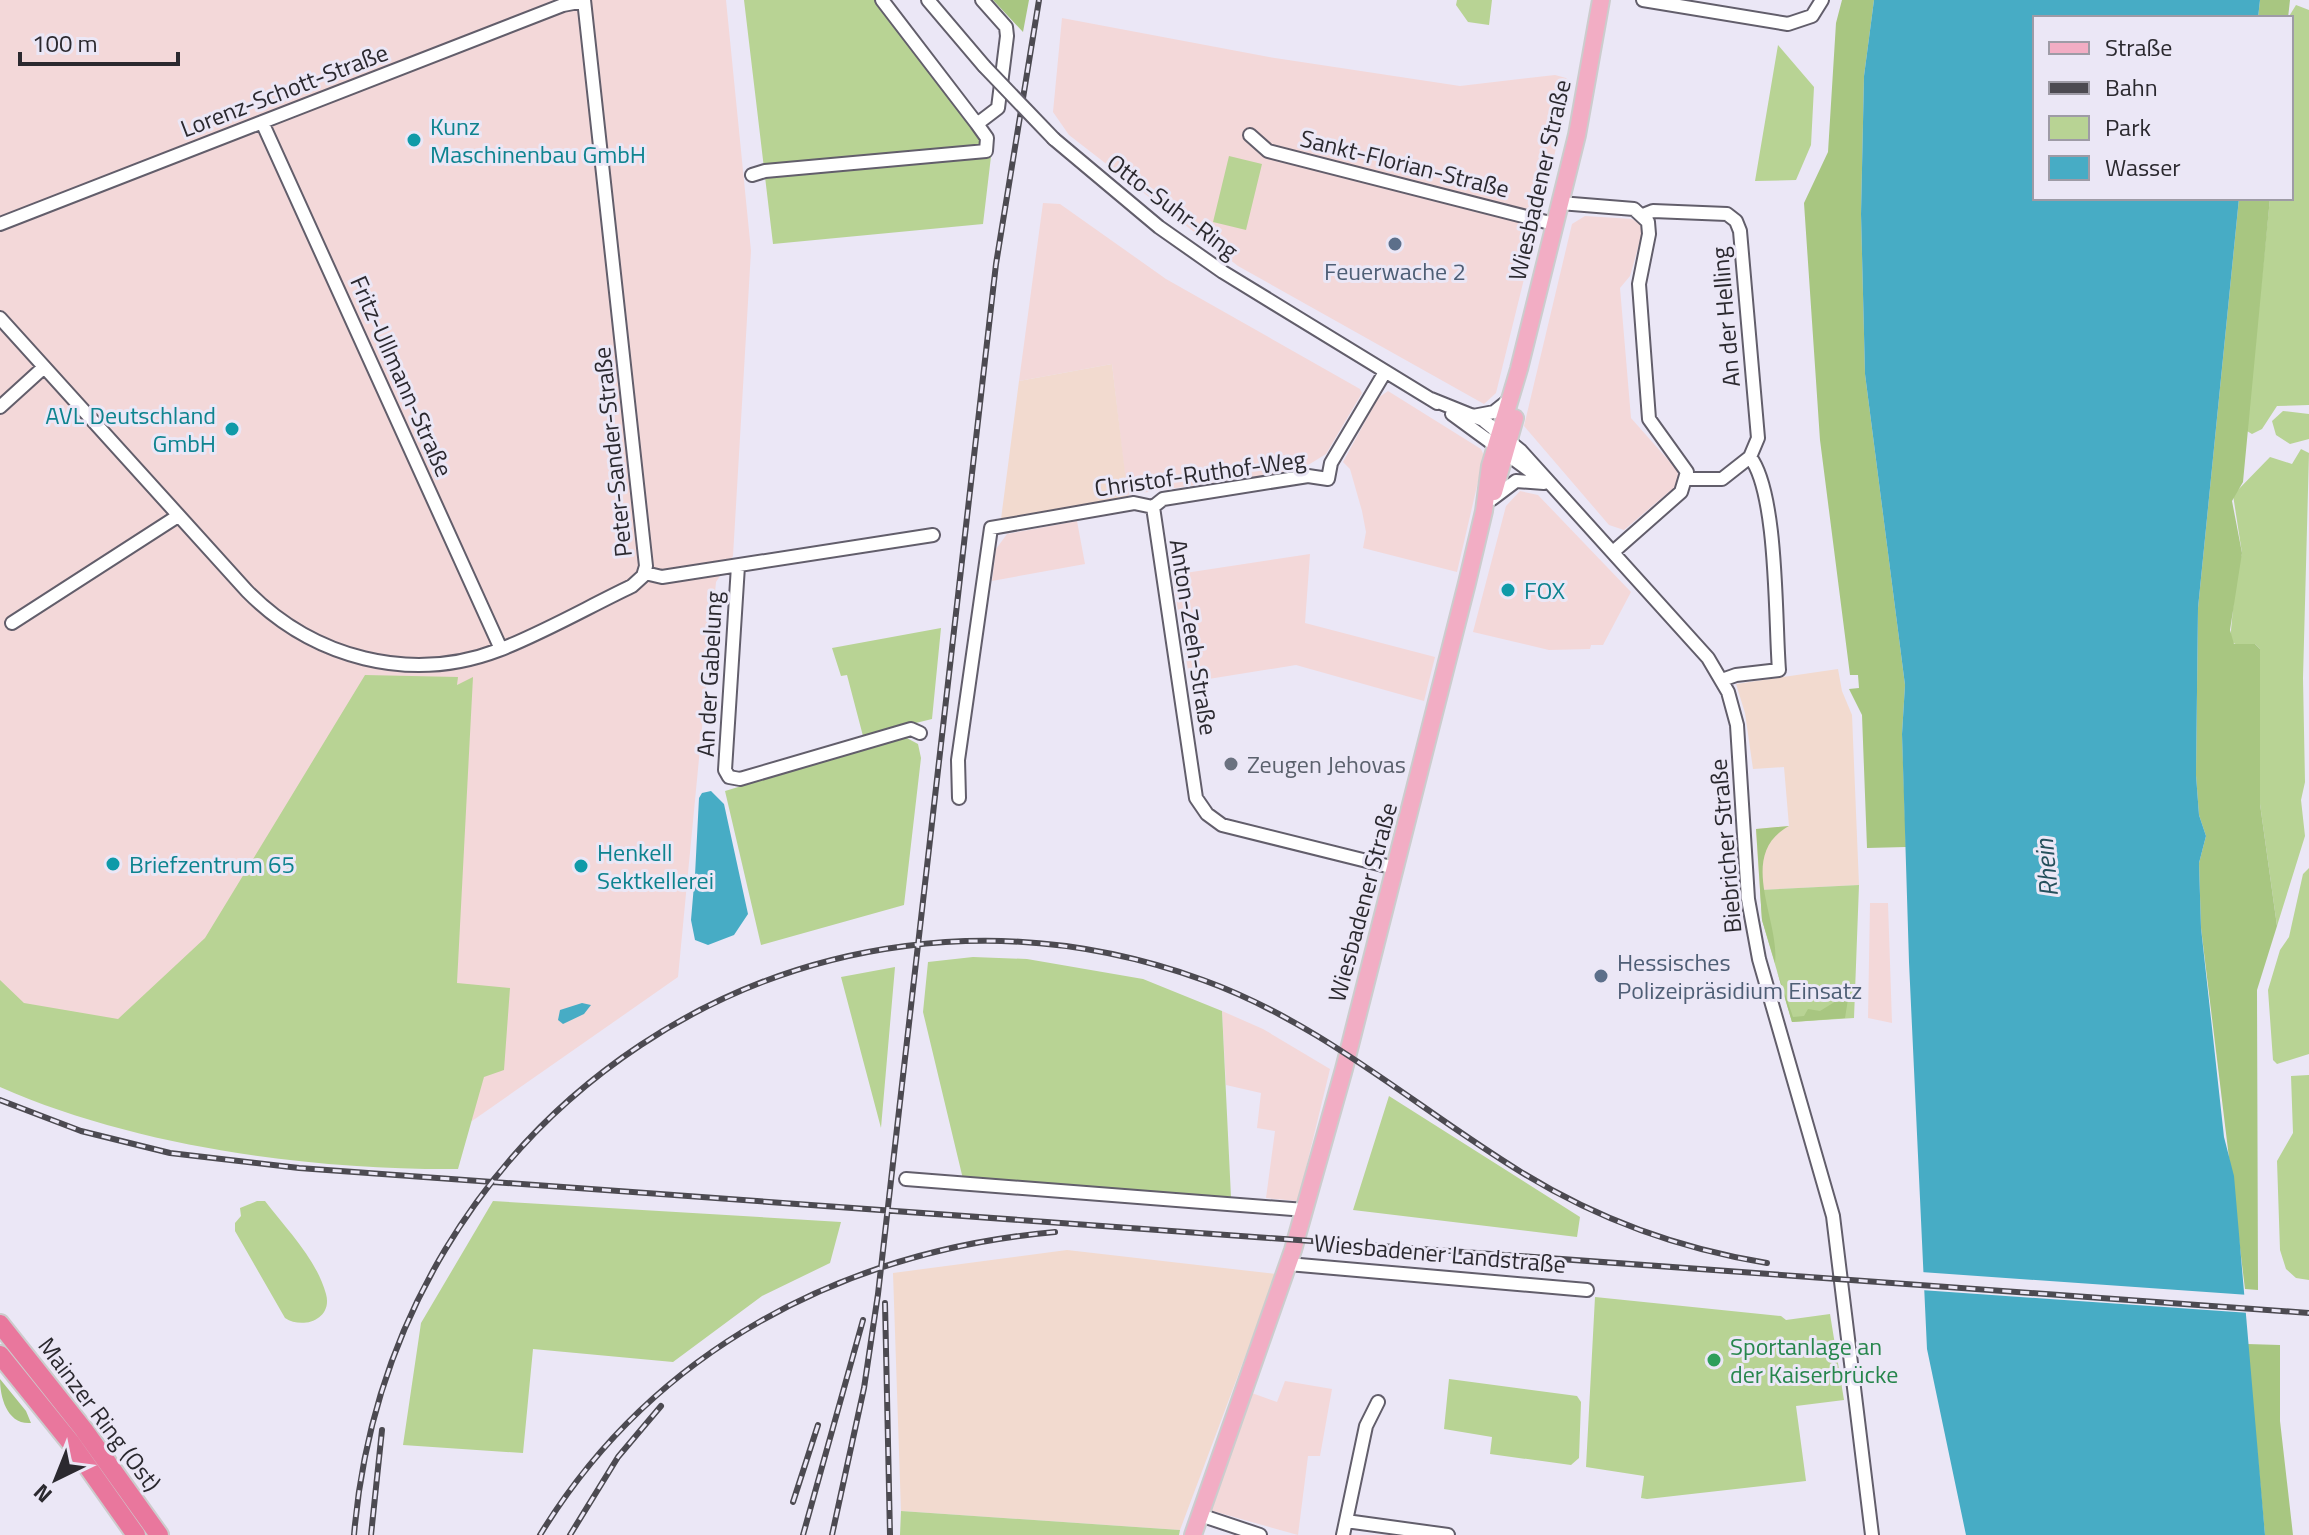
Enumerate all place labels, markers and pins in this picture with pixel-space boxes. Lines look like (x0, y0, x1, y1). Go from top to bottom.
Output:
place label: Kunz Maschinenbau GmbH (430, 108, 646, 172)
marker: Kunz Maschinenbau GmbH (405, 131, 423, 149)
marker: Feuerwache 2 (1386, 235, 1404, 253)
place label: Feuerwache 2 (1324, 253, 1466, 289)
place label: AVL Deutschland GmbH (45, 397, 216, 461)
marker: AVL Deutschland GmbH (223, 420, 241, 438)
place label: FOX (1524, 572, 1565, 608)
marker: FOX (1499, 581, 1517, 599)
place label: Zeugen Jehovas (1247, 746, 1406, 782)
marker: Zeugen Jehovas (1222, 755, 1240, 773)
place label: Henkell Sektkellerei (597, 834, 714, 898)
place label: Briefzentrum 65 (129, 846, 295, 882)
marker: Briefzentrum 65 (104, 855, 122, 873)
marker: Henkell Sektkellerei (572, 857, 590, 875)
place label: Hessisches Polizeipräsidium Einsatz (1617, 944, 1862, 1008)
marker: Hessisches Polizeipräsidium Einsatz (1592, 967, 1610, 985)
place label: Sportanlage an der Kaiserbrücke (1730, 1328, 1898, 1392)
marker: Sportanlage an der Kaiserbrücke (1705, 1351, 1723, 1369)

